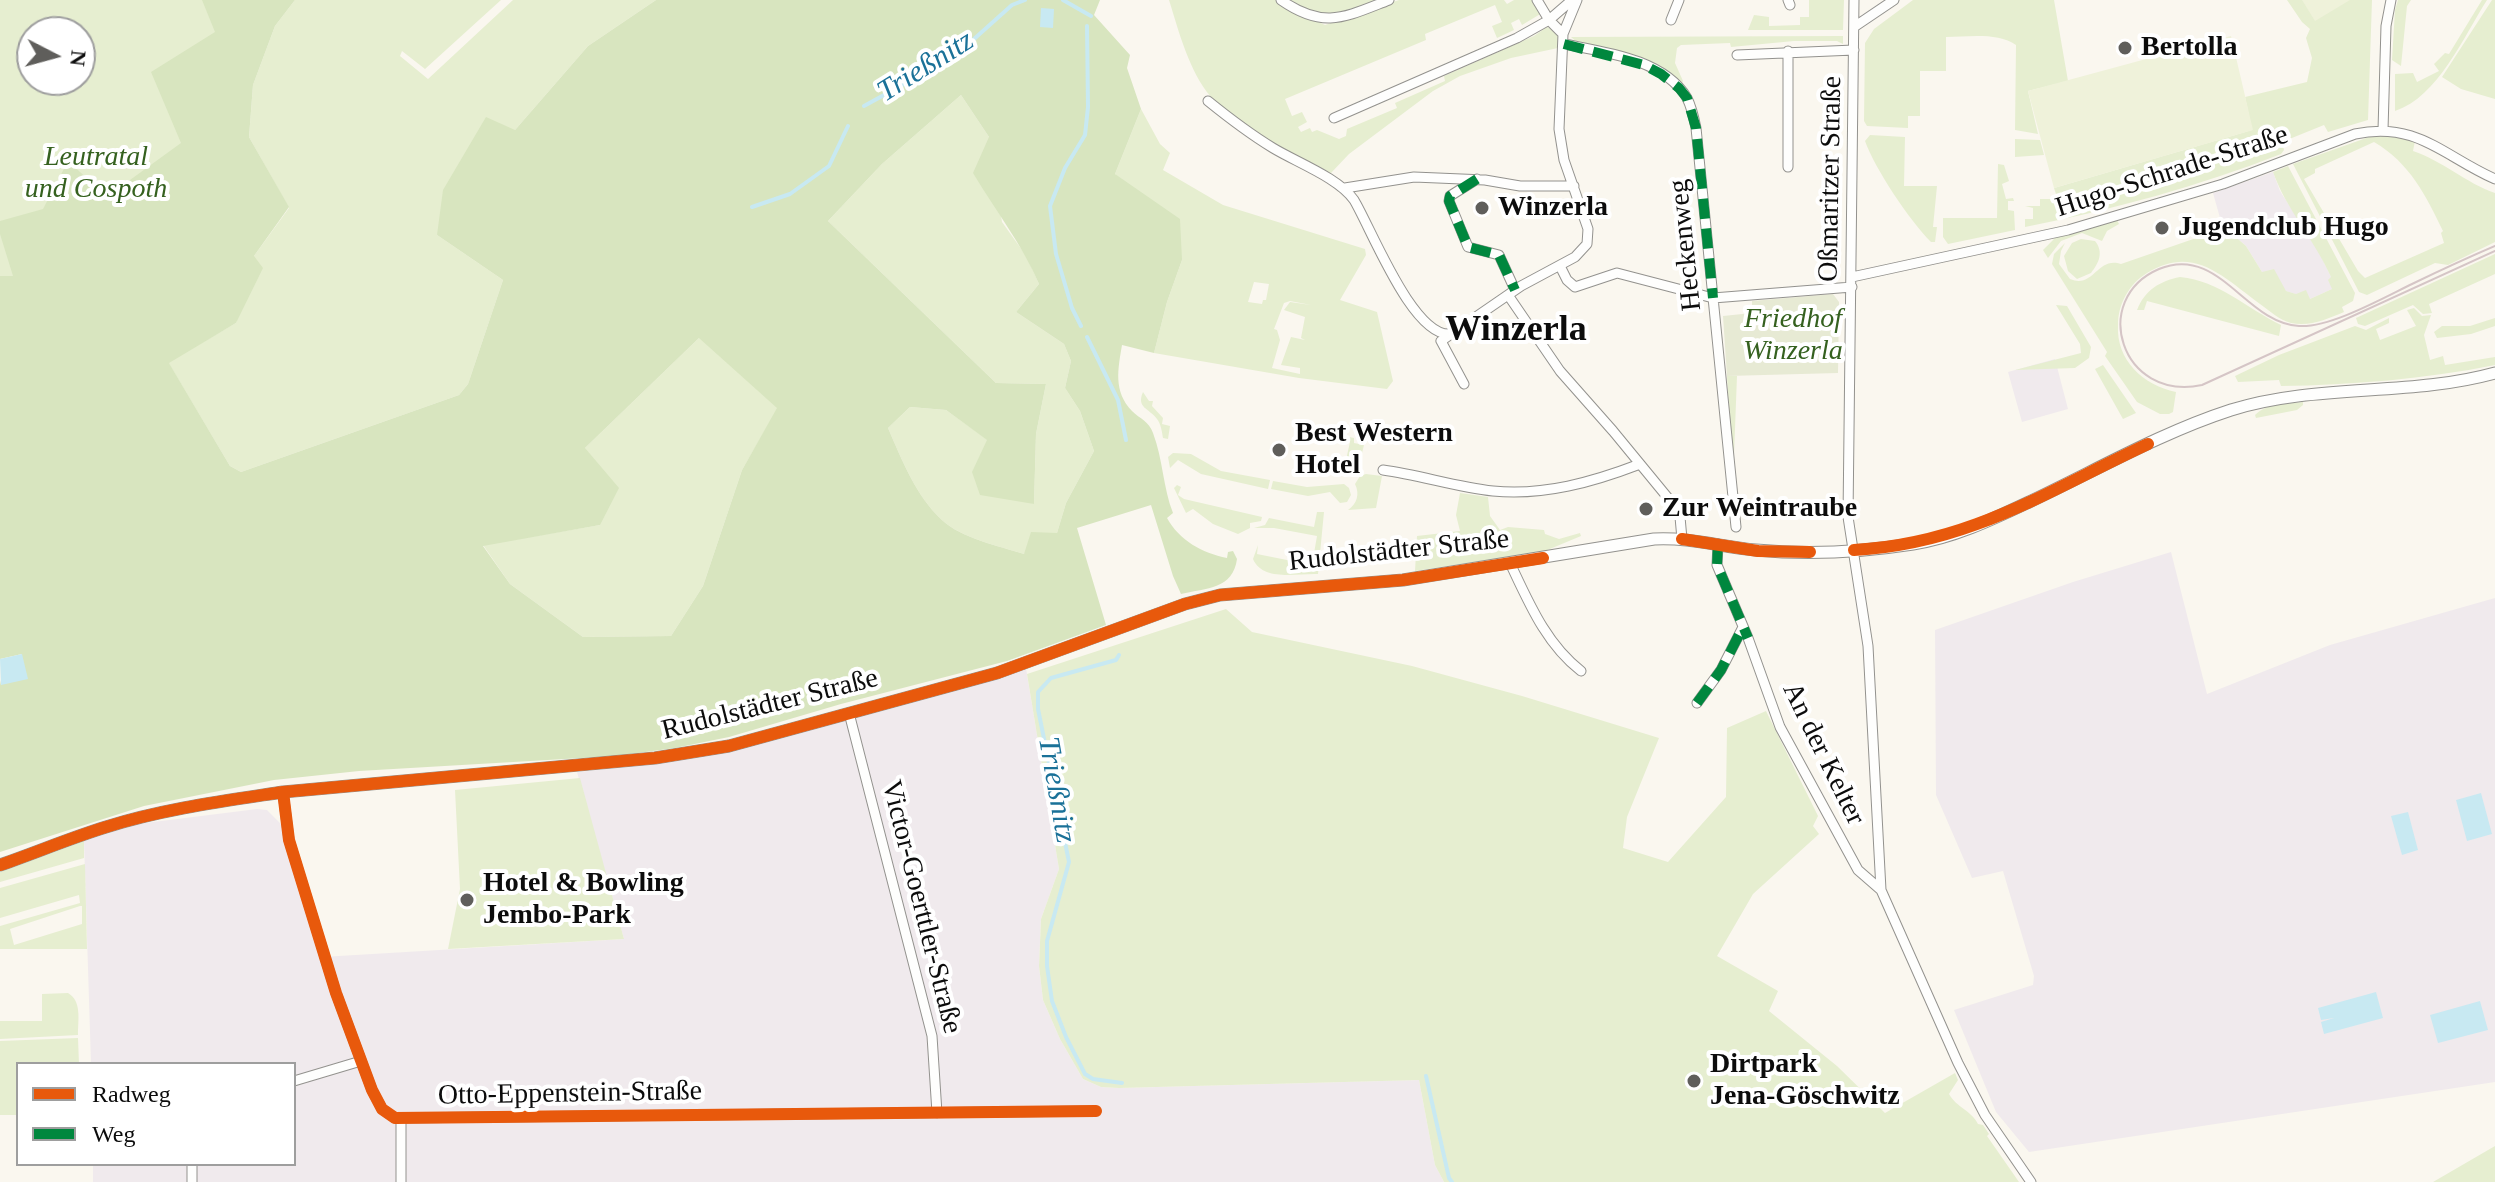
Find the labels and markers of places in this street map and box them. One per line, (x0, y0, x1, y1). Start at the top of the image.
place label: Bertolla (2141, 31, 2237, 65)
marker: Bertolla (2116, 39, 2134, 57)
place label: Winzerla (1498, 191, 1608, 225)
marker: Winzerla (1473, 199, 1491, 217)
place label: Jugendclub Hugo (2178, 211, 2389, 245)
marker: Jugendclub Hugo (2153, 219, 2171, 237)
place label: Best Western Hotel (1295, 417, 1453, 483)
marker: Best Western Hotel (1270, 441, 1288, 459)
place label: Zur Weintraube (1662, 492, 1857, 526)
marker: Zur Weintraube (1637, 500, 1655, 518)
place label: Hotel & Bowling Jembo-Park (483, 867, 684, 933)
marker: Hotel & Bowling Jembo-Park (458, 891, 476, 909)
place label: Dirtpark Jena-Göschwitz (1710, 1048, 1900, 1114)
marker: Dirtpark Jena-Göschwitz (1685, 1072, 1703, 1090)

